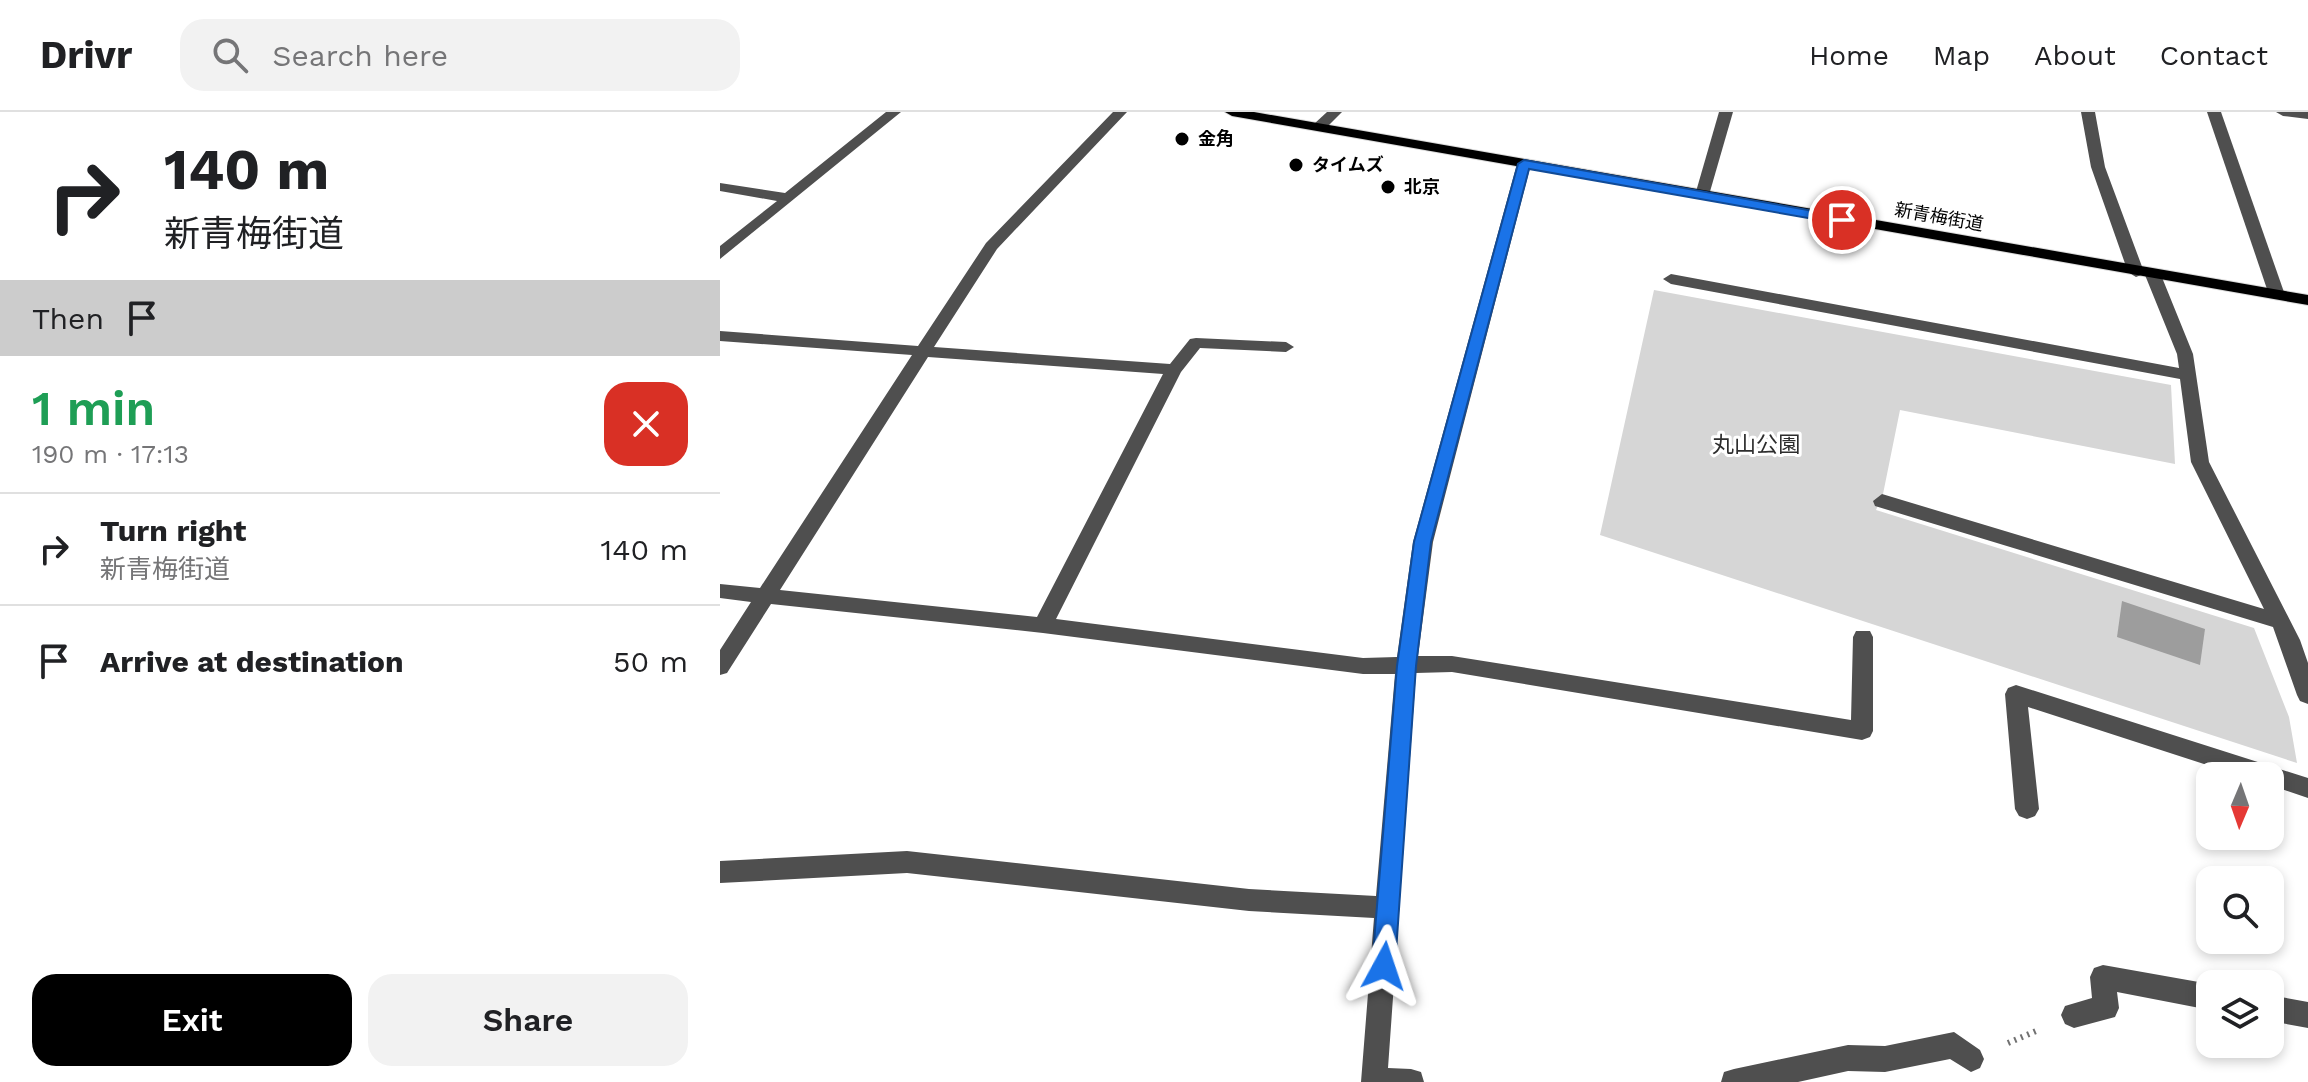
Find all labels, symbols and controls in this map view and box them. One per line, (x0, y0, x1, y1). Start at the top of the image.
search box (180, 19, 740, 91)
text: Drivr (40, 33, 132, 77)
icon: search (208, 33, 252, 77)
text: Search here (272, 38, 448, 73)
text: Home (1809, 39, 1889, 72)
text: Map (1933, 39, 1990, 72)
text: About (2034, 39, 2116, 72)
text: Contact (2160, 39, 2268, 72)
place label: 金角 (1198, 128, 1234, 149)
marker: 金角 (1173, 130, 1191, 148)
text: 140 m (164, 137, 329, 203)
icon: right (32, 144, 136, 248)
place label: タイムズ (1312, 154, 1384, 175)
marker: タイムズ (1287, 156, 1305, 174)
place label: 北京 (1404, 176, 1440, 197)
marker: 北京 (1379, 178, 1397, 196)
pin (1808, 186, 1876, 254)
icon: arrive (1820, 198, 1864, 242)
street label: 新青梅街道 (1893, 198, 1985, 235)
text: 新青梅街道 (164, 213, 344, 255)
icon: arrive (120, 296, 164, 340)
text: Then (32, 301, 104, 336)
text: 1 min (32, 380, 155, 437)
button: close (604, 382, 688, 466)
park label: 丸山公園 (1712, 432, 1800, 457)
text: 190 m · 17:13 (32, 439, 189, 469)
text: Turn right (100, 513, 246, 548)
icon: right (32, 527, 76, 571)
text: 140 m (600, 532, 688, 567)
text: 新青梅街道 (100, 554, 230, 584)
icon: arrive (32, 639, 76, 683)
text: Arrive at destination (100, 644, 404, 679)
text: 50 m (613, 644, 688, 679)
north arrow (2196, 762, 2284, 850)
map controls (2196, 762, 2284, 1058)
button: search (2196, 866, 2284, 954)
position arrow (1342, 924, 1426, 1008)
button: layers (2196, 970, 2284, 1058)
button: Exit (32, 974, 352, 1066)
button: Share (368, 974, 688, 1066)

